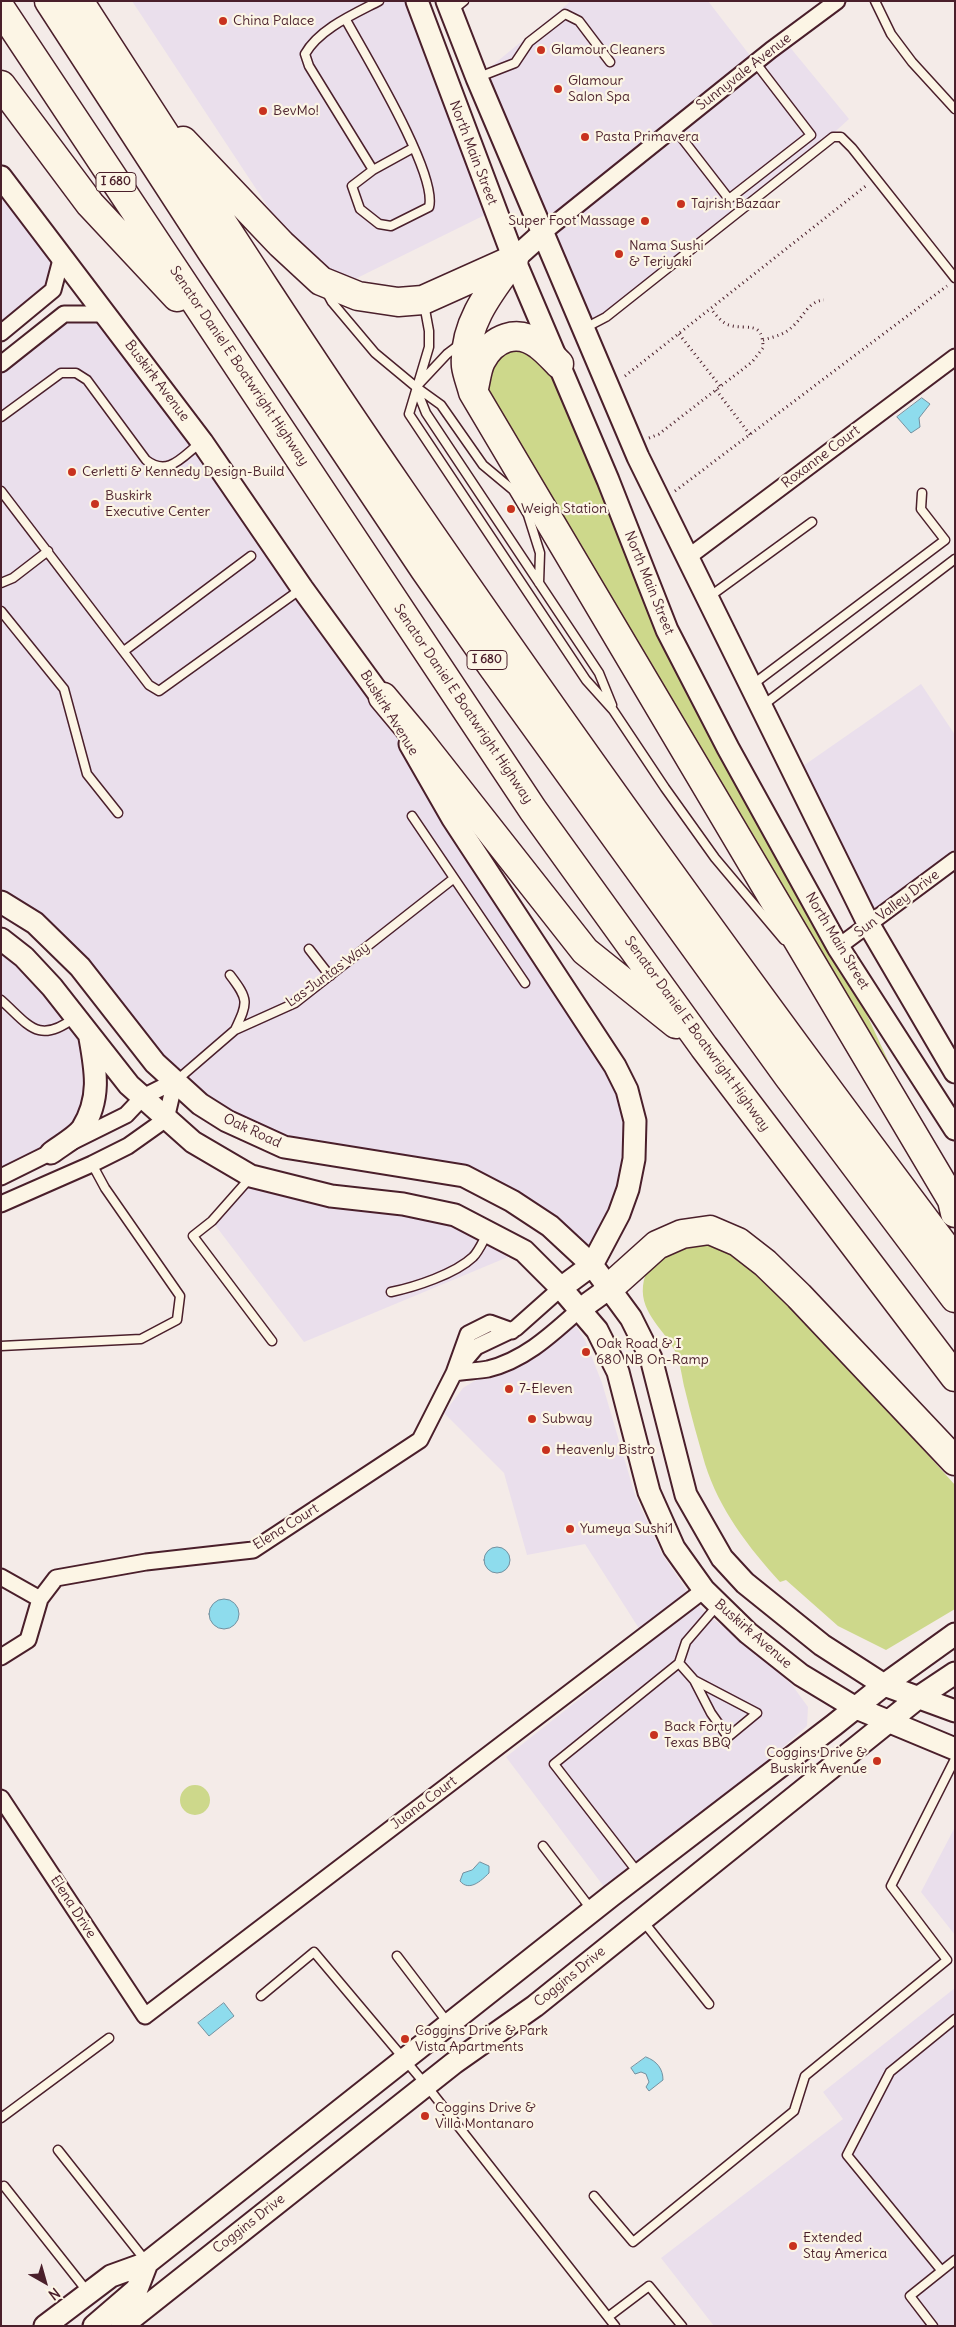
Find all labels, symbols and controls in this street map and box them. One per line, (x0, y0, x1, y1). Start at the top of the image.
place label: China Palace (233, 13, 314, 29)
marker: China Palace (217, 15, 229, 27)
street label: Sunnyvale Avenue (693, 30, 795, 114)
place label: Glamour Cleaners (551, 42, 665, 58)
marker: Glamour Cleaners (535, 44, 547, 56)
place label: Glamour Salon Spa (568, 73, 630, 105)
marker: Glamour Salon Spa (552, 83, 564, 95)
street label: North Main Street (445, 98, 501, 208)
place label: BevMo! (273, 103, 319, 119)
marker: BevMo! (257, 105, 269, 117)
place label: Pasta Primavera (595, 129, 699, 145)
marker: Pasta Primavera (579, 131, 591, 143)
road number: I 680 (96, 172, 136, 192)
place label: Tajrish Bazaar (691, 196, 781, 212)
marker: Tajrish Bazaar (675, 198, 687, 210)
place label: Super Foot Massage (508, 213, 635, 229)
marker: Super Foot Massage (639, 215, 651, 227)
place label: Nama Sushi & Teriyaki (629, 238, 704, 270)
marker: Nama Sushi & Teriyaki (613, 248, 625, 260)
street label: Senator Daniel E Boatwright Highway (166, 263, 312, 469)
street label: Buskirk Avenue (121, 337, 193, 425)
street label: Roxanne Court (779, 422, 863, 492)
place label: Cerletti & Kennedy Design-Build (82, 464, 284, 480)
marker: Cerletti & Kennedy Design-Build (66, 466, 78, 478)
place label: Buskirk Executive Center (105, 488, 210, 520)
marker: Buskirk Executive Center (89, 498, 101, 510)
place label: Weigh Station (521, 501, 607, 517)
marker: Weigh Station (505, 503, 517, 515)
street label: North Main Street (621, 529, 677, 637)
street label: Senator Daniel E Boatwright Highway (390, 601, 536, 807)
road number: I 680 (467, 650, 507, 670)
street label: Buskirk Avenue (356, 667, 422, 759)
street label: Sun Valley Drive (851, 867, 943, 941)
street label: North Main Street (801, 889, 873, 993)
street label: Senator Daniel E Boatwright Highway (621, 933, 773, 1135)
street label: Las Juntas Way (283, 939, 373, 1011)
street label: Oak Road (220, 1110, 284, 1152)
place label: Oak Road & I 680 NB On-Ramp (596, 1336, 709, 1368)
marker: Oak Road & I 680 NB On-Ramp (580, 1346, 592, 1358)
place label: 7-Eleven (519, 1381, 573, 1397)
marker: 7-Eleven (503, 1383, 515, 1395)
place label: Subway (542, 1411, 593, 1427)
marker: Subway (526, 1413, 538, 1425)
place label: Heavenly Bistro (556, 1442, 655, 1458)
marker: Heavenly Bistro (540, 1444, 552, 1456)
street label: Elena Court (250, 1500, 322, 1554)
place label: Yumeya Sushi1 (580, 1521, 673, 1537)
marker: Yumeya Sushi1 (564, 1523, 576, 1535)
street label: Buskirk Avenue (711, 1596, 795, 1672)
place label: Back Forty Texas BBQ (664, 1719, 732, 1751)
marker: Back Forty Texas BBQ (648, 1729, 660, 1741)
place label: Coggins Drive & Buskirk Avenue (766, 1745, 867, 1778)
marker: Coggins Drive & Buskirk Avenue (871, 1755, 883, 1767)
street label: Juana Court (388, 1773, 460, 1833)
street label: Elena Drive (46, 1872, 100, 1942)
street label: Coggins Drive (531, 1943, 609, 2011)
place label: Coggins Drive & Park Vista Apartments (415, 2023, 548, 2056)
marker: Coggins Drive & Park Vista Apartments (399, 2033, 411, 2045)
place label: Coggins Drive & Villa Montanaro (435, 2100, 536, 2132)
marker: Coggins Drive & Villa Montanaro (419, 2110, 431, 2122)
street label: Coggins Drive (210, 2191, 288, 2257)
place label: Extended Stay America (803, 2230, 887, 2262)
marker: Extended Stay America (787, 2240, 799, 2252)
north arrow (20, 2257, 70, 2307)
text: N (45, 2284, 64, 2304)

